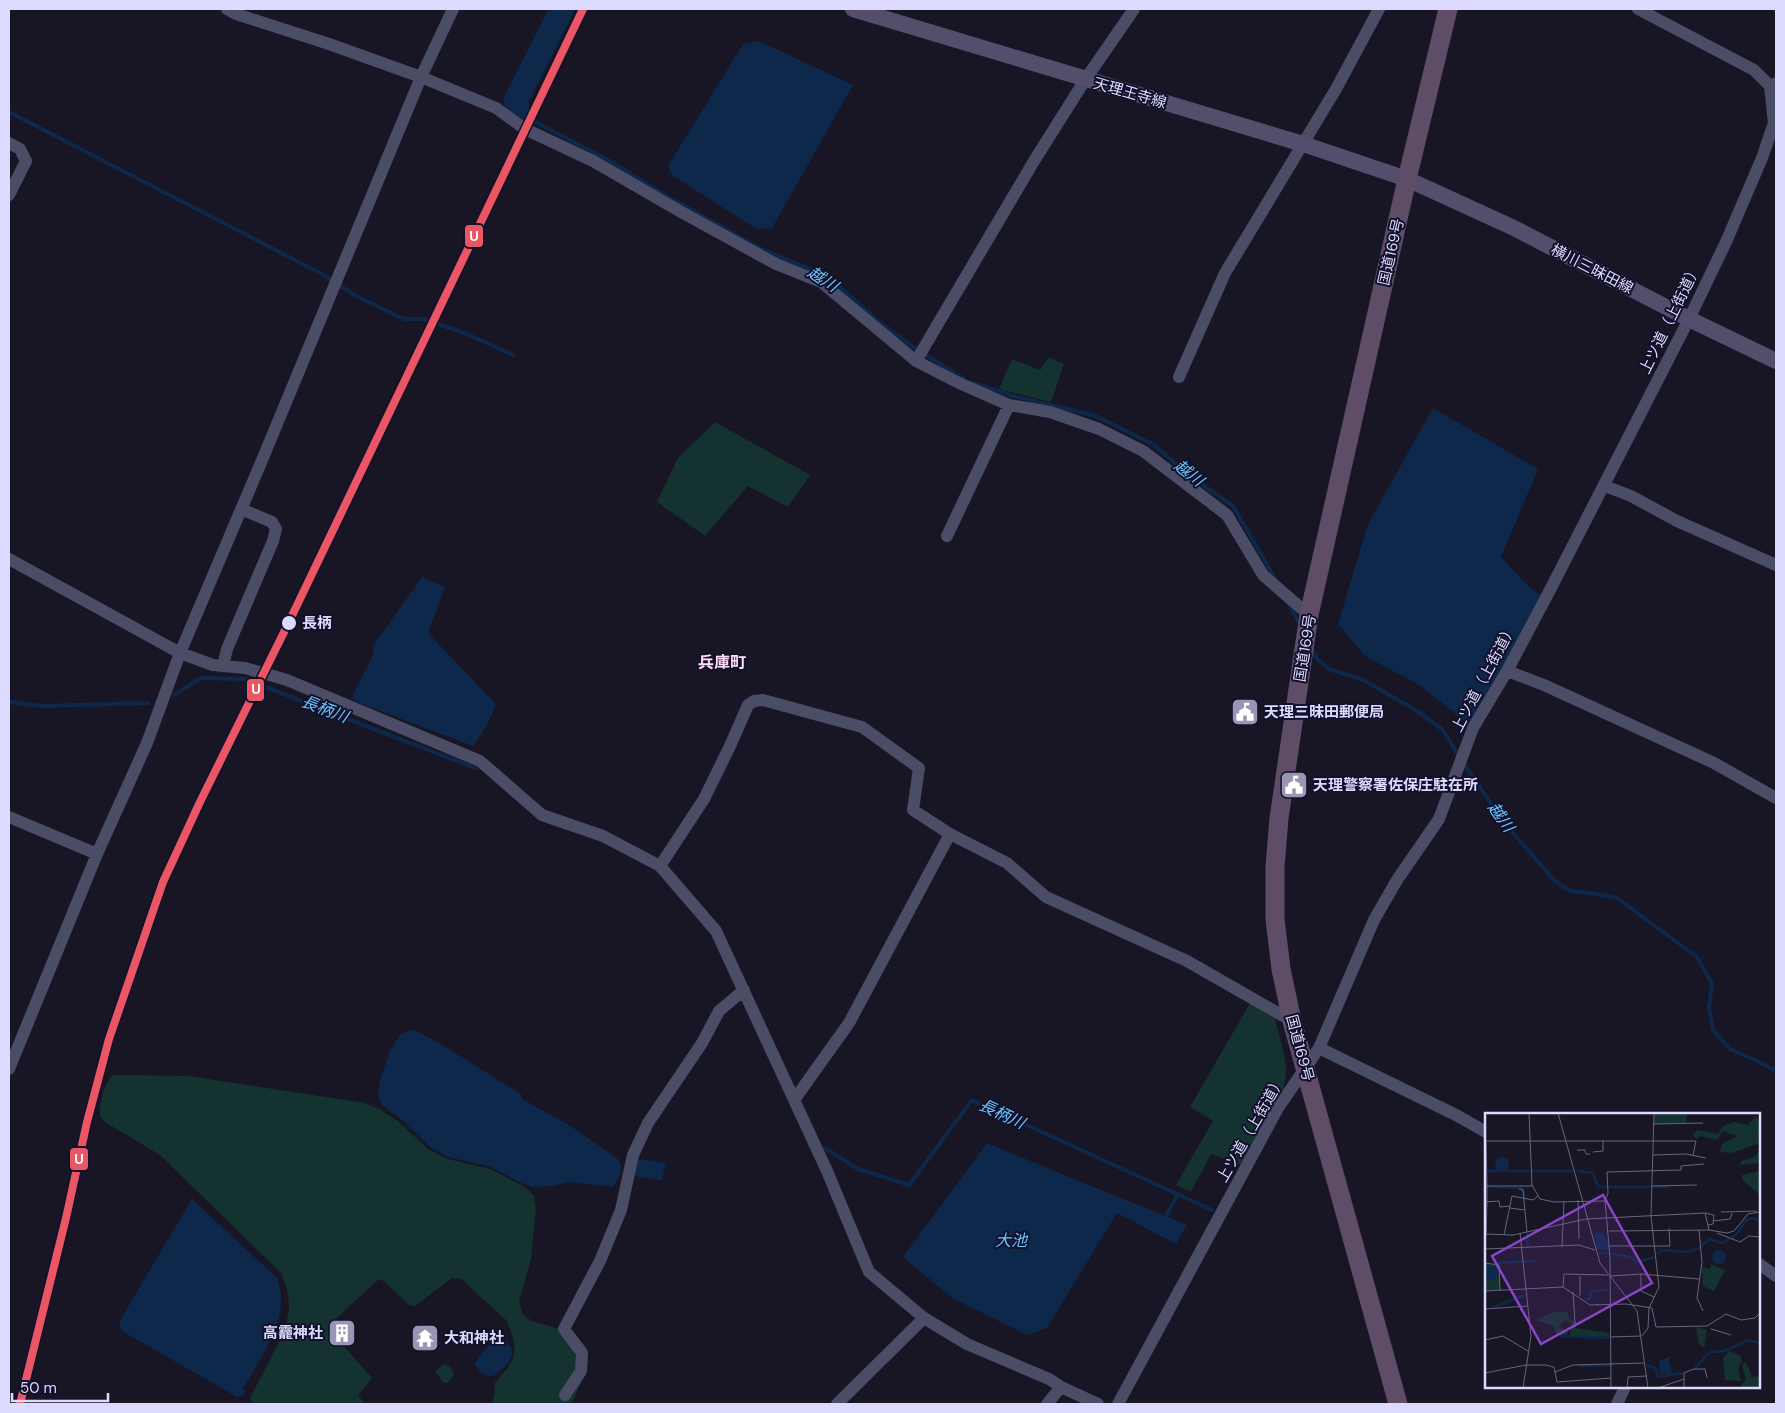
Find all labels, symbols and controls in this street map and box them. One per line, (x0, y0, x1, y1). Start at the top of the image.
street label: 天理王寺線 (1091, 73, 1169, 113)
street label: 国道169号 (1374, 217, 1408, 287)
line badge: U (464, 224, 484, 248)
text: U (469, 227, 479, 245)
street label: 横川三昧田線 (1547, 240, 1637, 298)
water label: 越川 (804, 261, 844, 298)
street label: 上ツ道（上街道） (1635, 261, 1705, 377)
water label: 越川 (1170, 455, 1210, 492)
place label: 長柄 (302, 613, 332, 633)
street label: 国道169号 (1290, 613, 1320, 683)
marker: 長柄 (280, 614, 298, 632)
street label: 上ツ道（上街道） (1447, 620, 1521, 736)
district label: 兵庫町 (698, 652, 746, 673)
line badge: U (246, 678, 265, 702)
text: U (251, 680, 261, 698)
water label: 長柄川 (299, 691, 353, 728)
public building icon: 天理三昧田郵便局 (1230, 697, 1260, 727)
place label: 天理三昧田郵便局 (1264, 702, 1384, 722)
public building icon: 天理警察署佐保庄駐在所 (1279, 770, 1309, 800)
place label: 天理警察署佐保庄駐在所 (1313, 775, 1478, 795)
water label: 越川 (1483, 798, 1520, 838)
street label: 国道169号 (1282, 1012, 1318, 1084)
street label: 上ツ道（上街道） (1212, 1072, 1290, 1186)
water label: 長柄川 (976, 1094, 1030, 1135)
inset map (1485, 1113, 1760, 1388)
line badge: U (69, 1147, 89, 1171)
text: U (74, 1150, 84, 1168)
water label: 大池 (995, 1230, 1029, 1251)
building icon: 高龗神社 (327, 1318, 357, 1348)
place label: 高龗神社 (263, 1323, 323, 1343)
temple icon: 大和神社 (410, 1323, 440, 1353)
place label: 大和神社 (444, 1328, 504, 1348)
scale bar (12, 1370, 109, 1402)
text: 50 m (20, 1378, 57, 1398)

